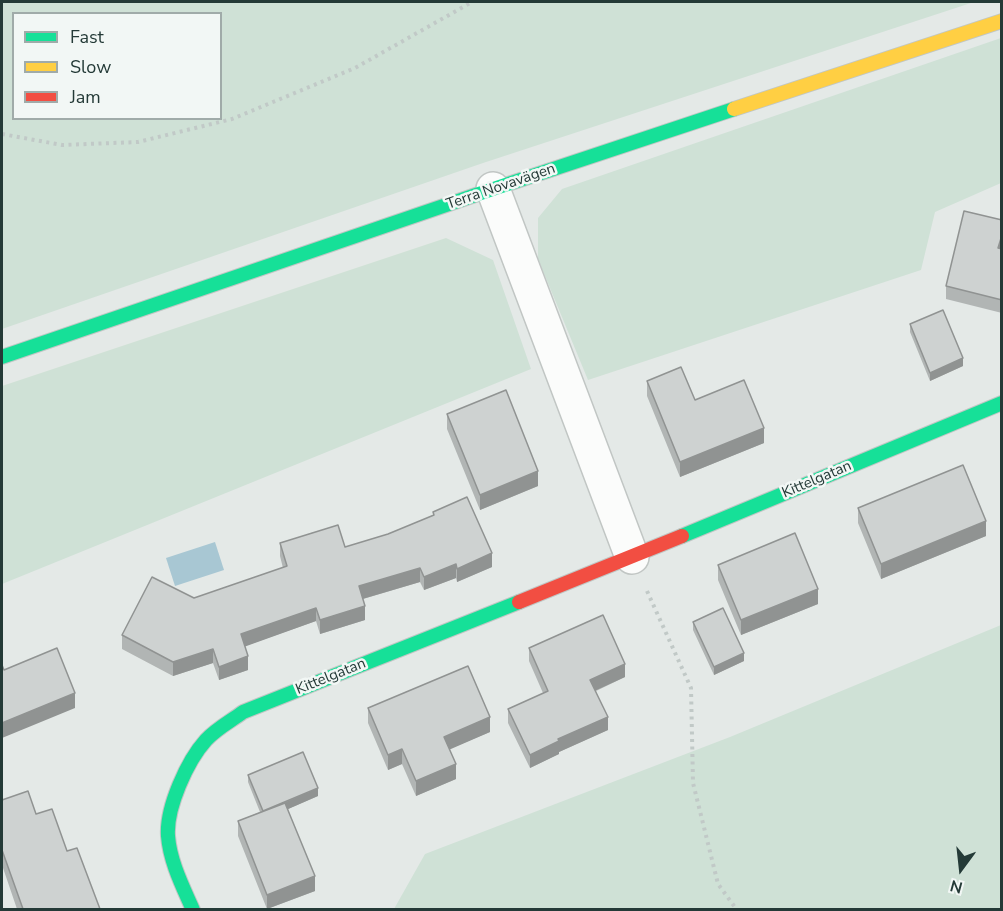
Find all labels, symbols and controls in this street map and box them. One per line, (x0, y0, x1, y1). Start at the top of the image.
legend (12, 12, 222, 120)
text: Fast (70, 25, 104, 49)
text: Slow (70, 55, 111, 79)
text: Jam (70, 85, 101, 109)
street label: Terra Novavägen (444, 160, 558, 214)
street label: Kittelgatan (779, 457, 855, 503)
street label: Kittelgatan (293, 655, 369, 699)
north arrow (931, 839, 991, 899)
text: N (948, 874, 965, 899)

